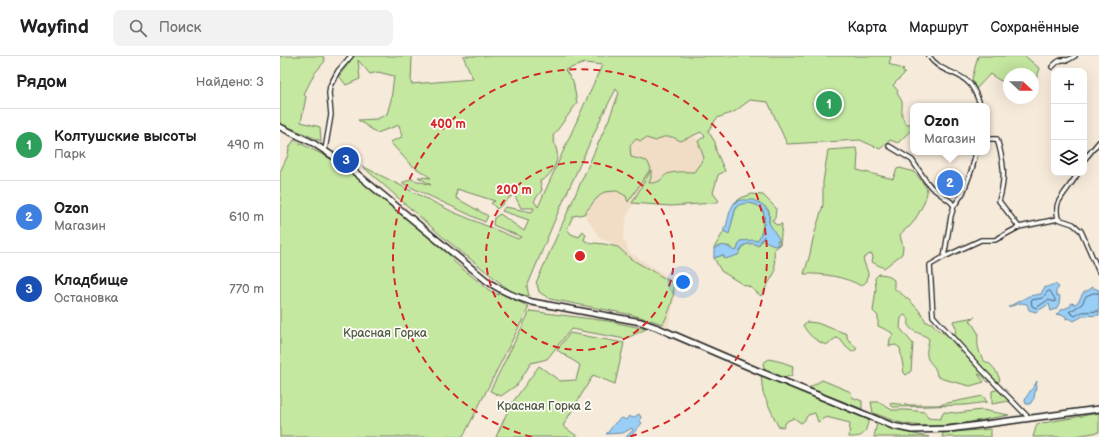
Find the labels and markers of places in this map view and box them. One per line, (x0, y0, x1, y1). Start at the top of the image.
pin: 1 (816, 89, 842, 119)
pin: 3 (333, 145, 359, 175)
pin: 2 (937, 168, 963, 198)
centre of rings (573, 249, 587, 263)

